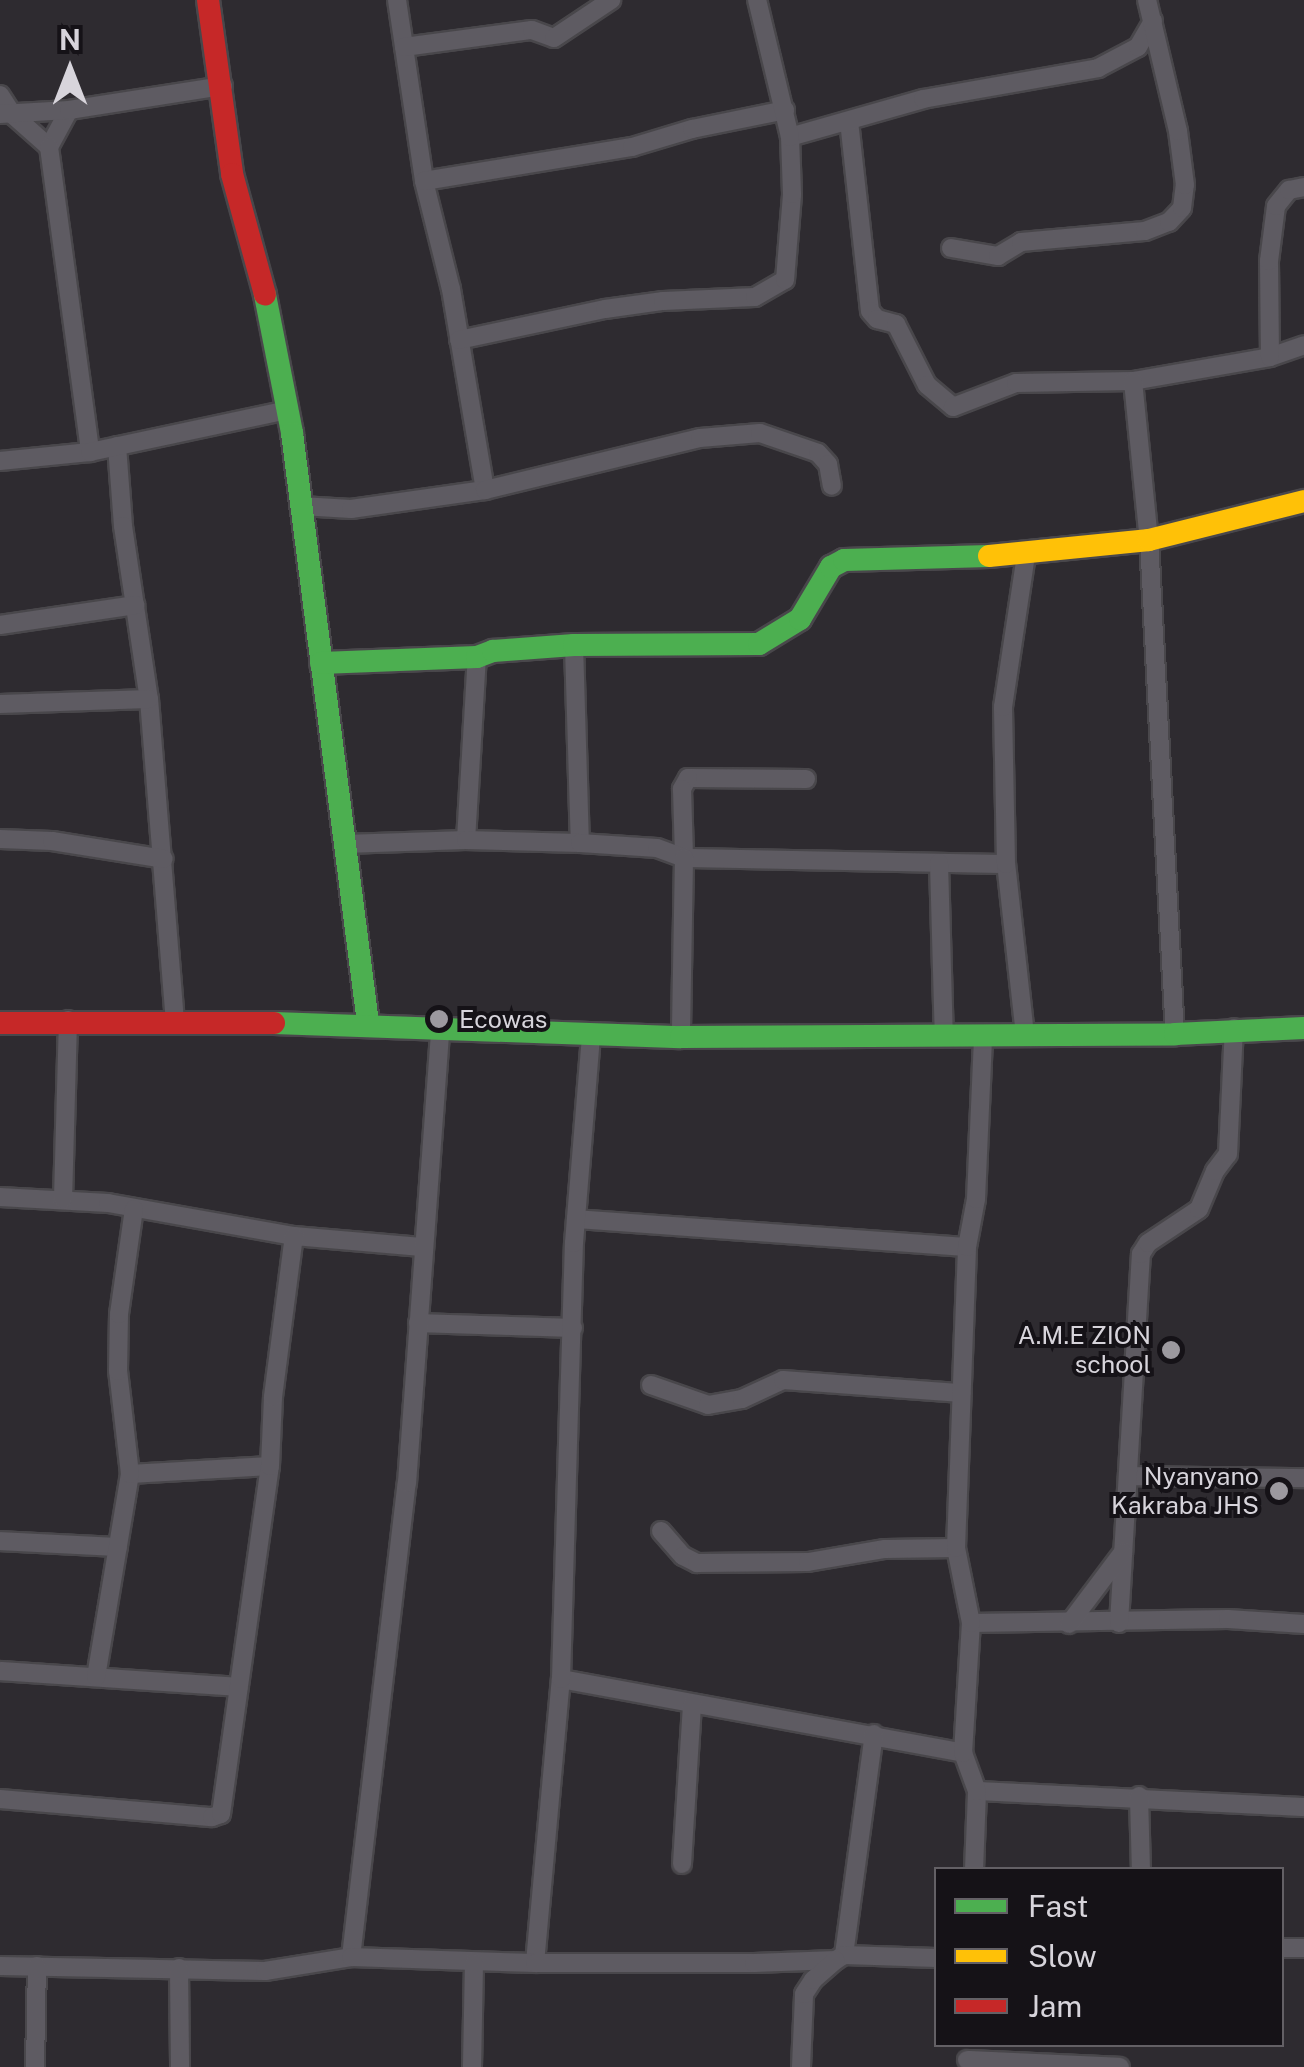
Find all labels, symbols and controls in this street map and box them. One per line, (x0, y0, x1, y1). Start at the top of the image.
north arrow (20, 20, 120, 120)
text: N (59, 23, 81, 56)
place label: Ecowas (459, 1004, 547, 1034)
marker: Ecowas (428, 1008, 450, 1030)
place label: A.M.E ZION school (1018, 1321, 1151, 1380)
marker: A.M.E ZION school (1160, 1339, 1182, 1361)
place label: Nyanyano Kakraba JHS (1111, 1462, 1259, 1521)
marker: Nyanyano Kakraba JHS (1268, 1480, 1290, 1502)
legend (934, 1867, 1284, 2047)
text: Fast (1028, 1888, 1088, 1924)
text: Slow (1028, 1938, 1097, 1974)
text: Jam (1028, 1988, 1082, 2024)

